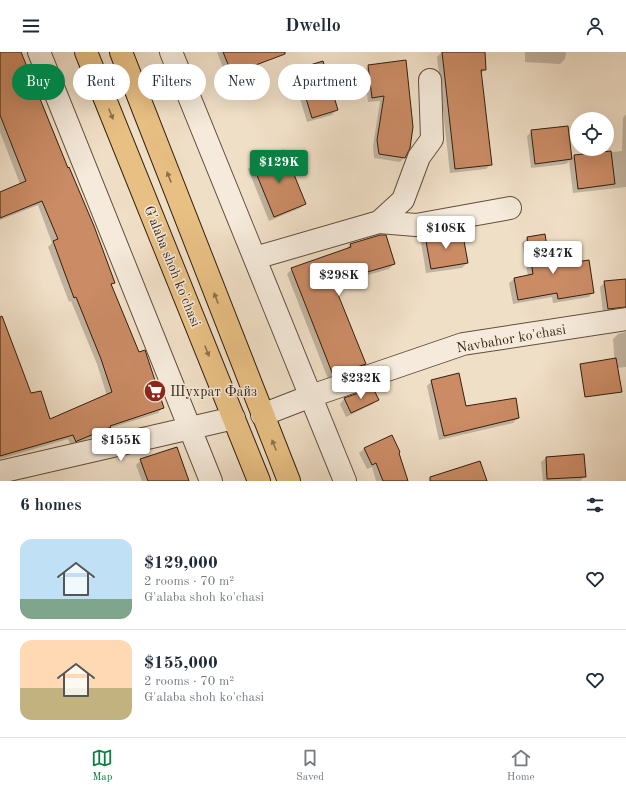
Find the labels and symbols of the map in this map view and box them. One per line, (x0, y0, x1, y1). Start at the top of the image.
one-way arrow (109, 109, 115, 121)
pin: $129K (251, 150, 307, 184)
one-way arrow (166, 170, 172, 182)
street label: G'alaba shoh ko'chasi (141, 204, 203, 329)
pin: $108K (418, 216, 474, 250)
pin: $247K (525, 241, 581, 275)
pin: $298K (311, 263, 367, 297)
one-way arrow (213, 291, 219, 303)
street label: Navbahor ko'chasi (455, 322, 567, 356)
one-way arrow (205, 346, 211, 358)
pin: $232K (333, 366, 389, 400)
supermarket icon: Шухрат Файз (142, 378, 168, 404)
place label: Шухрат Файз (170, 385, 257, 399)
pin: $155K (93, 428, 149, 462)
one-way arrow (271, 439, 277, 450)

